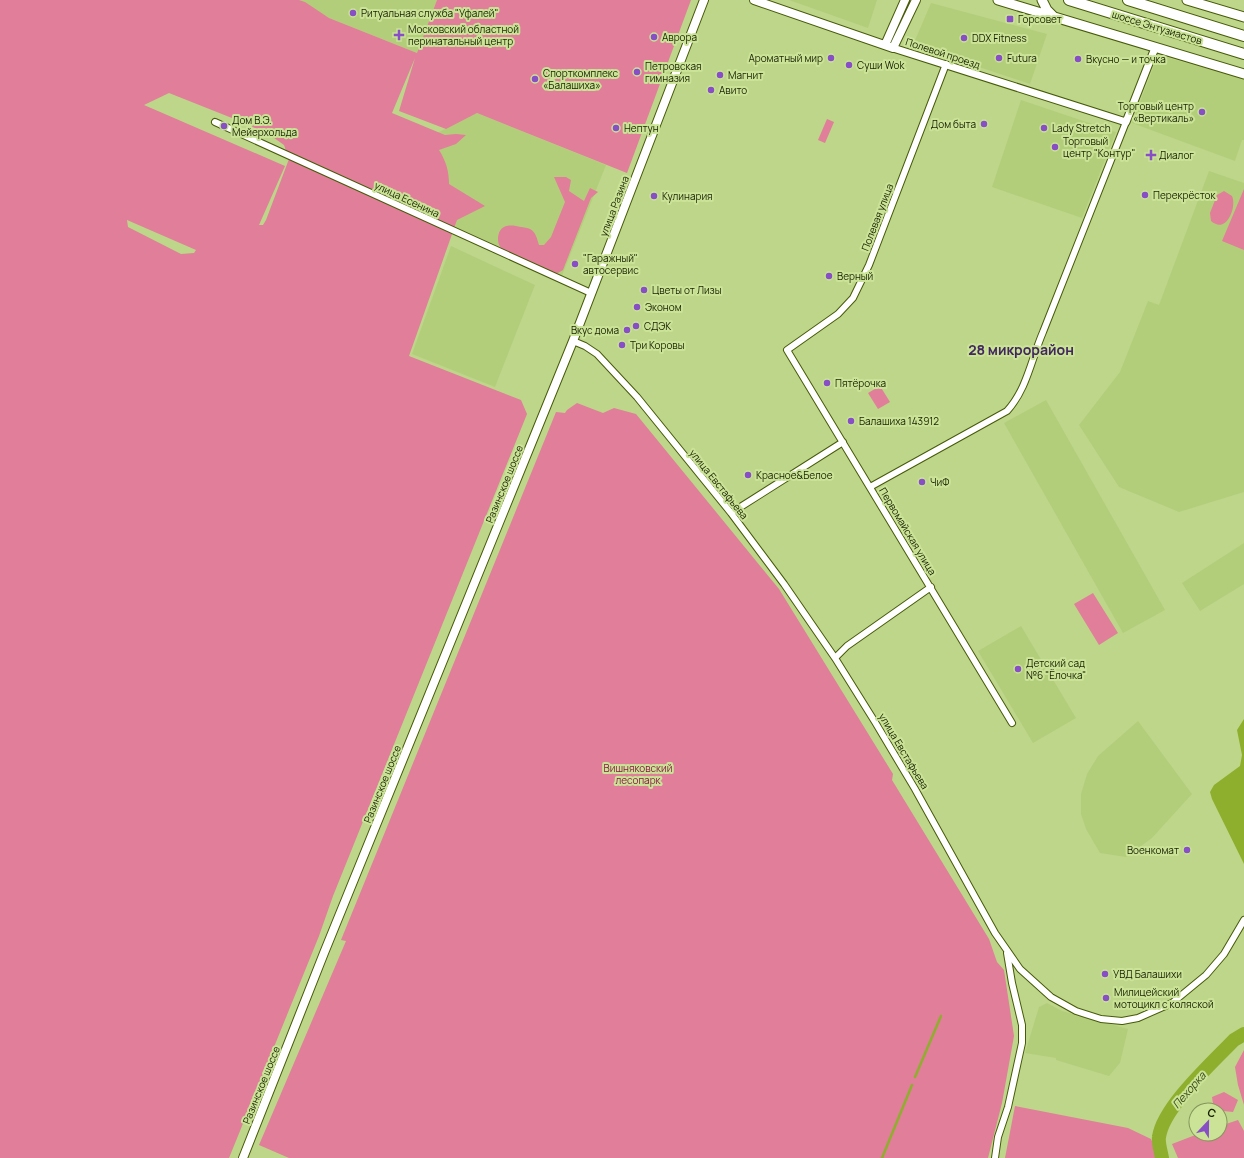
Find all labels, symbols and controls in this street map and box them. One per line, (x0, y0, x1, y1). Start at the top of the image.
place label: Ритуальная служба "Уфалей" (361, 6, 498, 20)
street label: шоссе Энтузиастов (1110, 7, 1204, 48)
marker: Ритуальная служба "Уфалей" (348, 8, 358, 18)
place label: Горсовет (1018, 12, 1062, 26)
marker: Горсовет (1005, 14, 1015, 24)
place label: Московский областной перинатальный центр (408, 22, 519, 48)
marker: Московский областной перинатальный центр (393, 29, 405, 41)
place label: Аврора (662, 30, 697, 44)
place label: DDX Fitness (972, 31, 1027, 45)
marker: Аврора (649, 32, 659, 42)
marker: DDX Fitness (959, 33, 969, 43)
street label: Полевой проезд (904, 34, 982, 72)
place label: Ароматный мир (748, 51, 823, 65)
place label: Futura (1007, 51, 1037, 65)
place label: Вкусно — и точка (1086, 52, 1166, 66)
marker: Ароматный мир (826, 53, 836, 63)
marker: Futura (994, 53, 1004, 63)
marker: Вкусно — и точка (1073, 54, 1083, 64)
place label: Суши Wok (857, 58, 905, 72)
place label: Петровская гимназия (645, 59, 702, 85)
marker: Суши Wok (844, 60, 854, 70)
place label: Спорткомплекс «Балашиха» (543, 66, 619, 92)
marker: Петровская гимназия (632, 67, 642, 77)
place label: Магнит (728, 68, 763, 82)
marker: Магнит (715, 70, 725, 80)
marker: Спорткомплекс «Балашиха» (530, 74, 540, 84)
place label: Авито (719, 83, 747, 97)
marker: Авито (706, 85, 716, 95)
place label: Торговый центр «Вертикаль» (1118, 99, 1194, 125)
marker: Торговый центр «Вертикаль» (1197, 107, 1207, 117)
place label: Дом В.Э. Мейерхольда (232, 113, 297, 139)
place label: Дом быта (931, 117, 976, 131)
marker: Дом быта (979, 119, 989, 129)
marker: Дом В.Э. Мейерхольда (219, 121, 229, 131)
place label: Нептун (624, 121, 659, 135)
place label: Lady Stretch (1052, 121, 1111, 135)
marker: Нептун (611, 123, 621, 133)
marker: Lady Stretch (1039, 123, 1049, 133)
place label: Торговый центр "Контур" (1063, 134, 1135, 160)
marker: Торговый центр "Контур" (1050, 142, 1060, 152)
place label: Диалог (1159, 148, 1194, 162)
marker: Диалог (1146, 150, 1156, 160)
street label: улица Разина (596, 174, 632, 238)
street label: улица Есенина (372, 178, 442, 220)
street label: Полевая улица (858, 181, 896, 253)
place label: Перекрёсток (1153, 188, 1217, 202)
place label: Кулинария (662, 189, 713, 203)
marker: Перекрёсток (1140, 190, 1150, 200)
marker: Кулинария (649, 191, 659, 201)
place label: "Гаражный" автосервис (583, 251, 639, 277)
marker: "Гаражный" автосервис (570, 259, 580, 269)
place label: Верный (837, 269, 873, 283)
marker: Верный (824, 271, 834, 281)
place label: Цветы от Лизы (652, 283, 721, 297)
marker: Цветы от Лизы (639, 285, 649, 295)
place label: Эконом (645, 300, 682, 314)
marker: Эконом (632, 302, 642, 312)
place label: СДЭК (644, 319, 671, 333)
marker: СДЭК (631, 321, 641, 331)
place label: Вкус дома (571, 323, 619, 337)
marker: Вкус дома (622, 325, 632, 335)
place label: Три Коровы (630, 338, 684, 352)
marker: Три Коровы (617, 340, 627, 350)
district label: 28 микрорайон (968, 340, 1074, 359)
place label: Пятёрочка (835, 376, 886, 390)
marker: Пятёрочка (822, 378, 832, 388)
place label: Балашиха 143912 (859, 414, 939, 428)
marker: Балашиха 143912 (846, 416, 856, 426)
street label: Разинское шоссе (482, 443, 526, 525)
street label: улица Евстафьева (686, 446, 752, 522)
place label: Красное&Белое (756, 468, 833, 482)
marker: Красное&Белое (743, 470, 753, 480)
place label: ЧиФ (930, 475, 949, 489)
marker: ЧиФ (917, 477, 927, 487)
street label: Первомайская улица (876, 485, 940, 577)
place label: Детский сад №6 "Ёлочка" (1026, 656, 1086, 682)
marker: Детский сад №6 "Ёлочка" (1013, 664, 1023, 674)
street label: улица Евстафьева (876, 710, 932, 792)
street label: Разинское шоссе (360, 743, 404, 825)
park label: Вишняковский лесопарк (604, 761, 672, 787)
place label: Военкомат (1127, 843, 1179, 857)
marker: Военкомат (1182, 845, 1192, 855)
place label: УВД Балашихи (1113, 967, 1182, 981)
marker: УВД Балашихи (1100, 969, 1110, 979)
place label: Милицейский мотоцикл с коляской (1114, 985, 1214, 1011)
marker: Милицейский мотоцикл с коляской (1101, 993, 1111, 1003)
street label: Разинское шоссе (239, 1044, 283, 1126)
water label: Пехорка (1169, 1067, 1209, 1111)
north arrow (1188, 1102, 1228, 1142)
text: С (1205, 1104, 1219, 1121)

